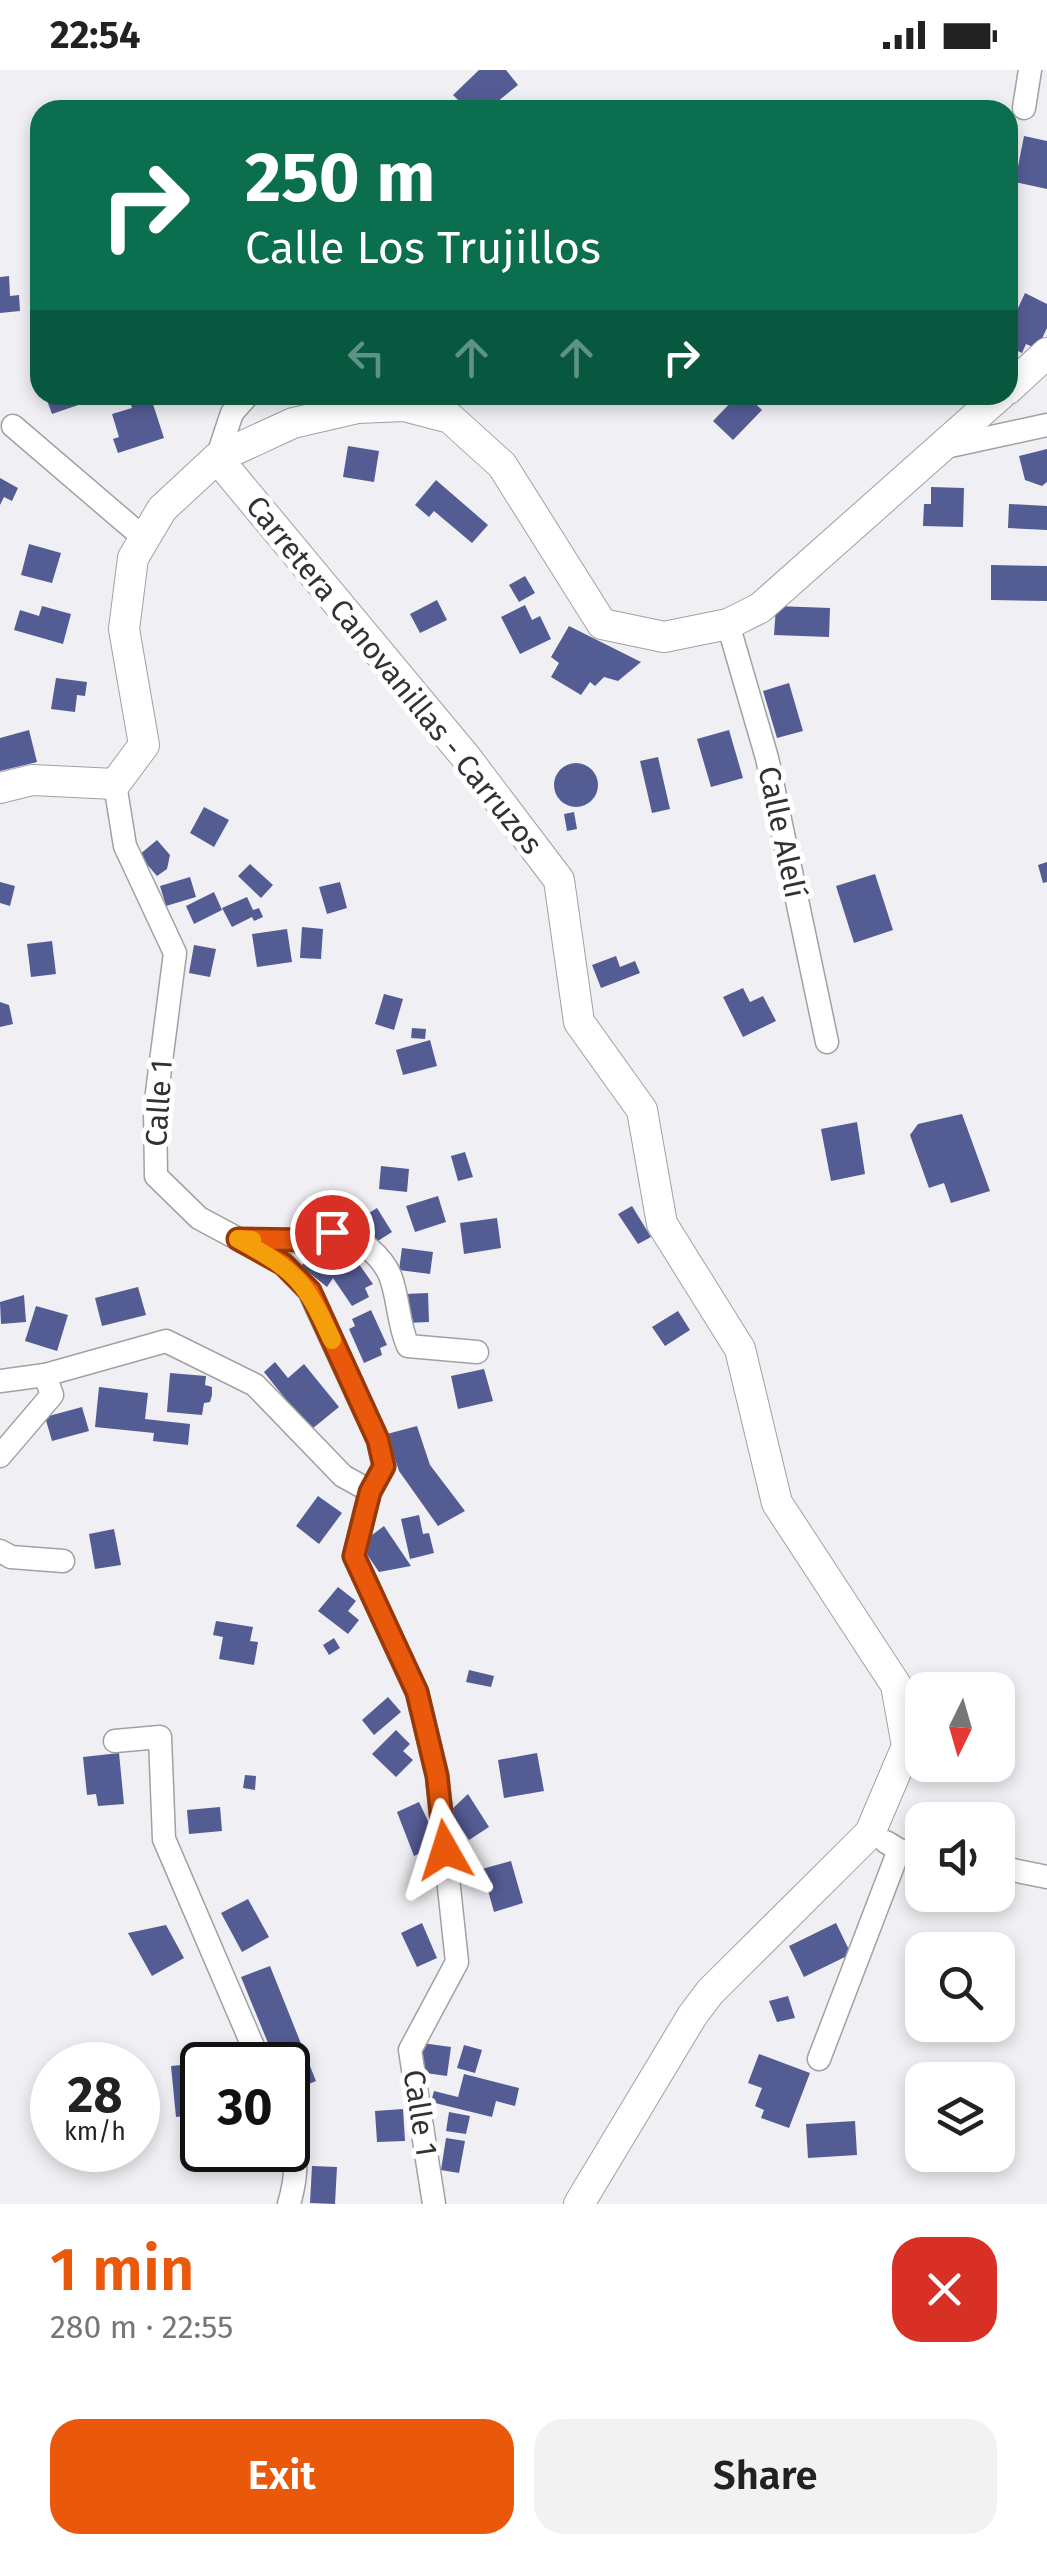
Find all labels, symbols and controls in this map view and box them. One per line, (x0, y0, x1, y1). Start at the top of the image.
text: 22:54 (50, 12, 141, 58)
text: 250 m (245, 136, 435, 220)
icon: right (80, 140, 210, 270)
text: Calle Los Trujillos (245, 221, 601, 275)
icon: left (339, 330, 394, 385)
icon: ahead (444, 330, 499, 385)
icon: ahead (549, 330, 604, 385)
icon: right (654, 330, 709, 385)
street label: Carretera Canovanillas - Carruzos (238, 489, 550, 861)
street label: Calle Alelí (750, 763, 814, 901)
street label: Calle 1 (138, 1058, 180, 1148)
pin (290, 1190, 375, 1275)
icon: arrive (305, 1205, 360, 1260)
north arrow (905, 1672, 1015, 1782)
map controls (905, 1672, 1015, 2172)
position arrow (393, 1798, 497, 1902)
button: sound (905, 1802, 1015, 1912)
button: search (905, 1932, 1015, 2042)
speed limit sign: 30 (180, 2042, 310, 2172)
button: layers (905, 2062, 1015, 2172)
text: 28 (68, 2065, 122, 2125)
street label: Calle 1 (395, 2067, 445, 2159)
text: km/h (64, 2117, 126, 2147)
text: 1 min (50, 2234, 195, 2306)
button: close (892, 2237, 997, 2342)
text: 280 m · 22:55 (50, 2308, 233, 2346)
button: Exit (50, 2419, 514, 2534)
button: Share (534, 2419, 997, 2534)

